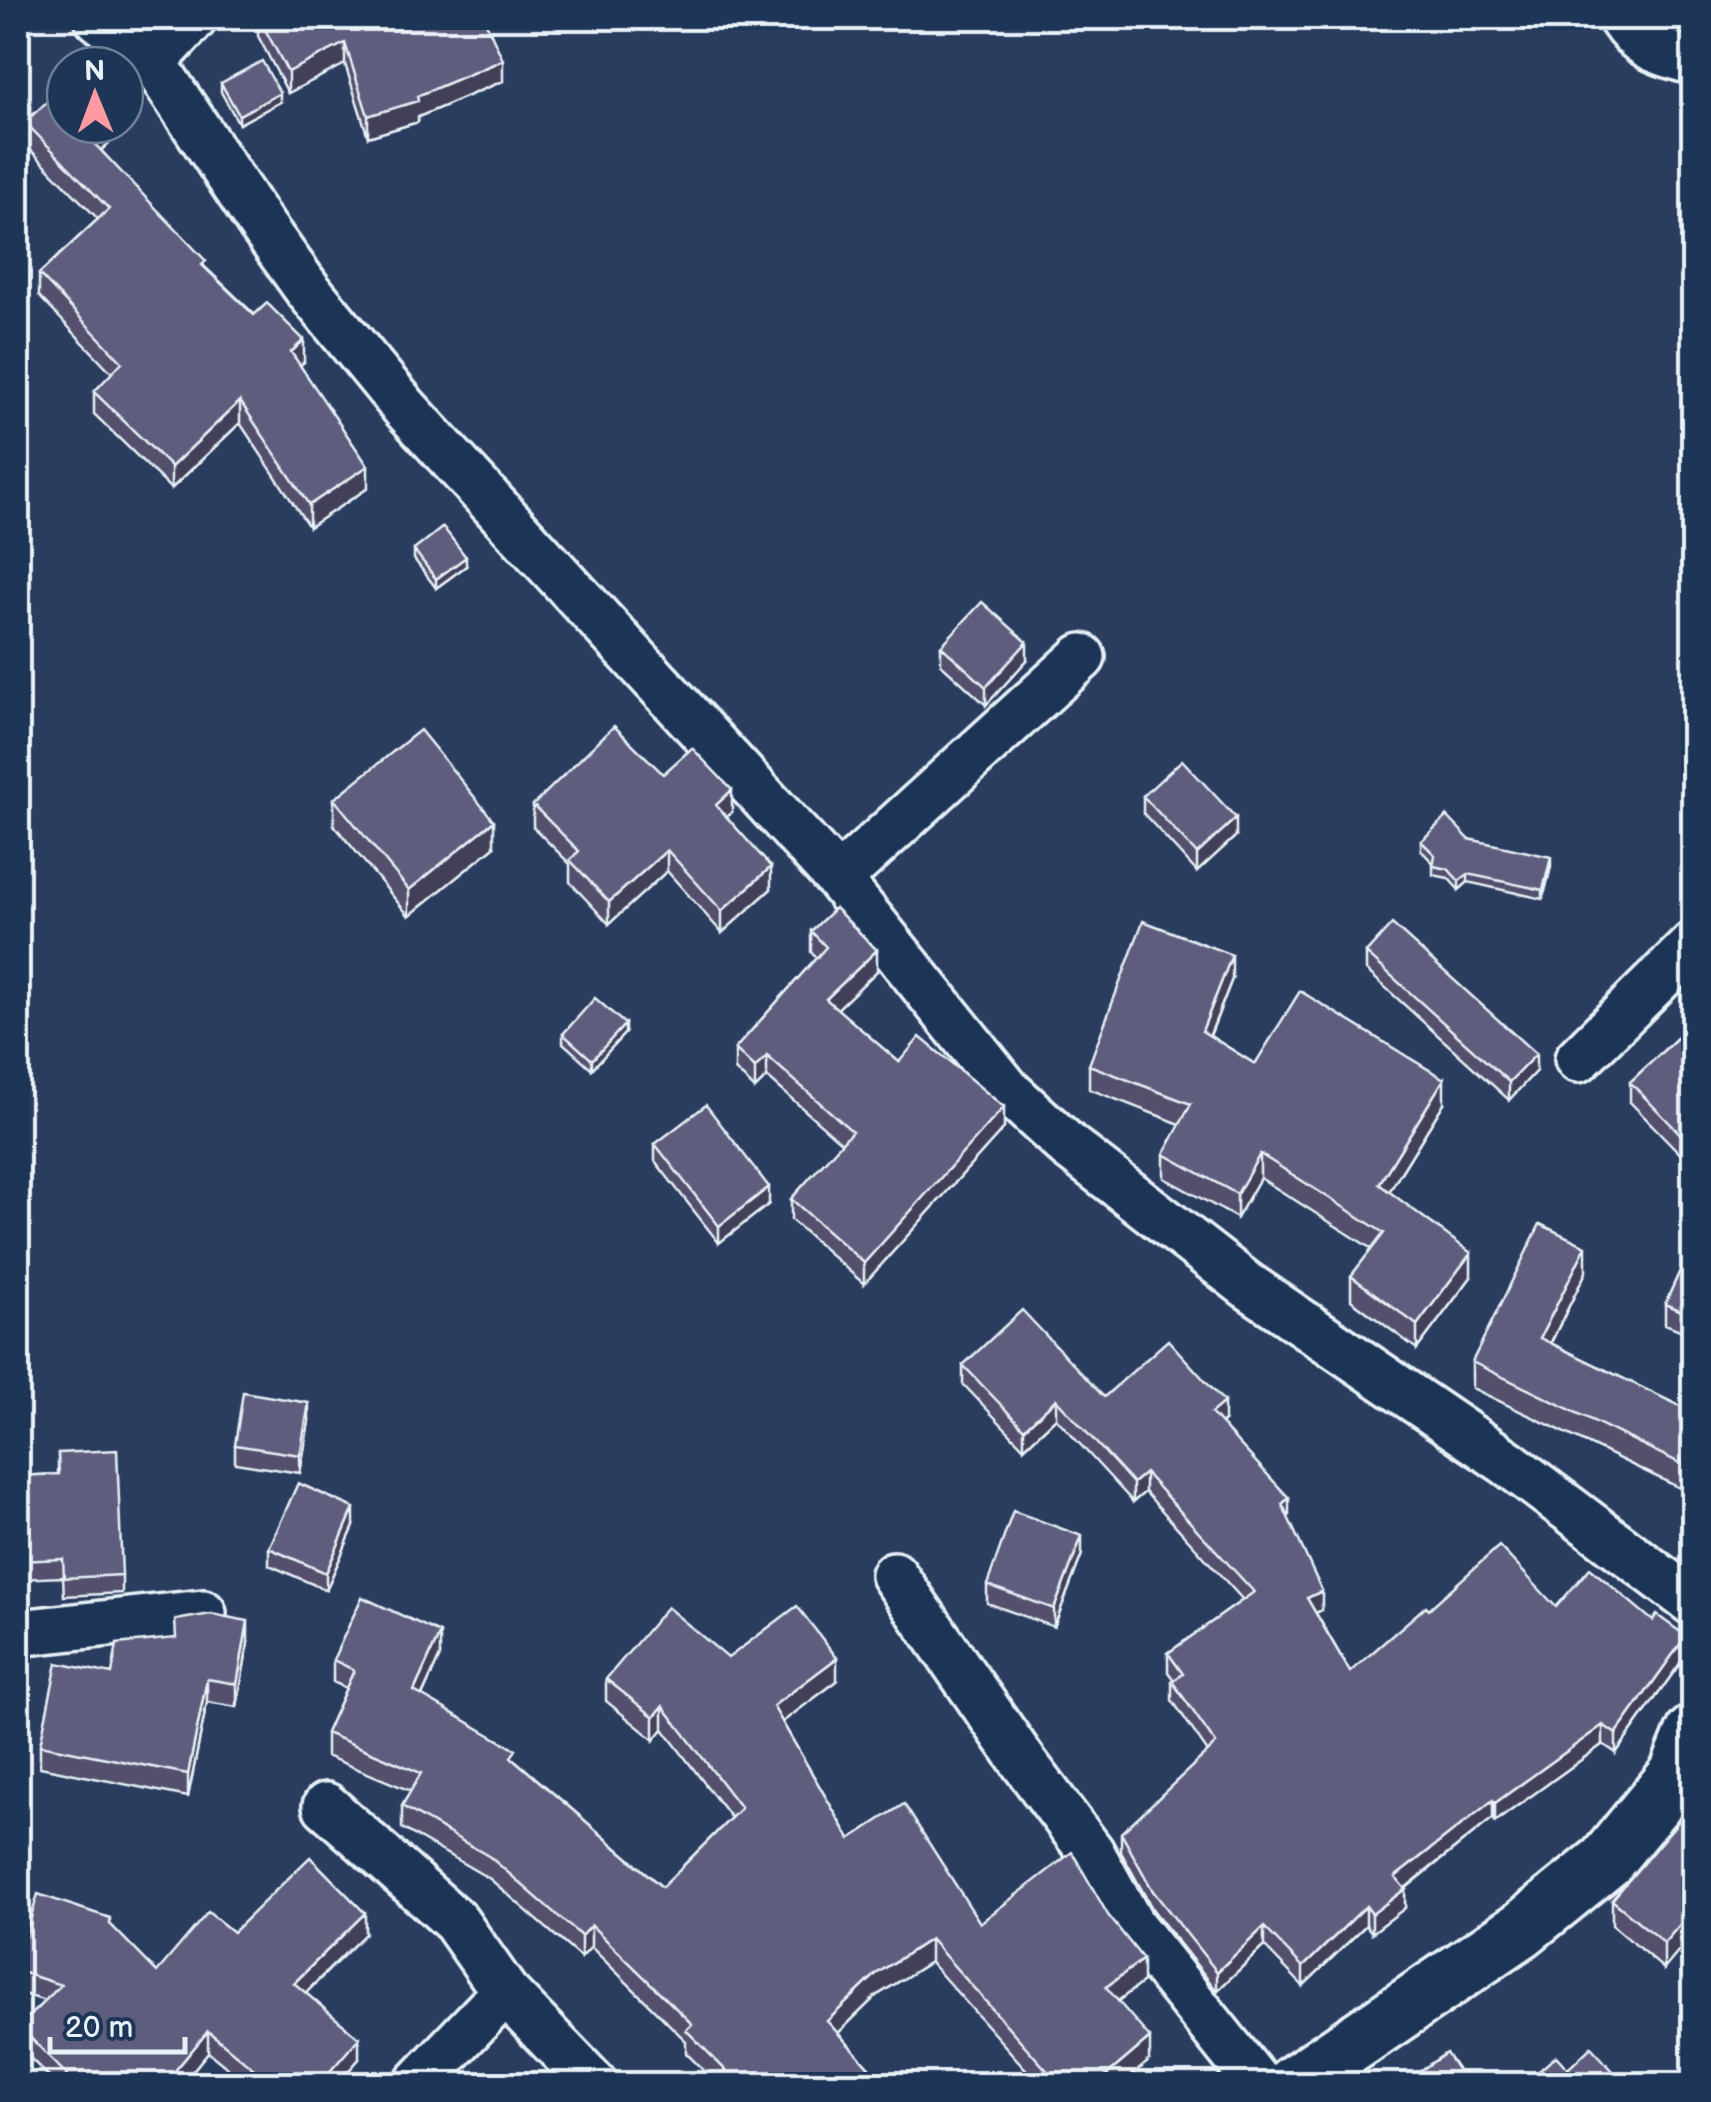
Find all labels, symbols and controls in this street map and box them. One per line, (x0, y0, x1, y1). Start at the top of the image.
north arrow (45, 45, 145, 145)
text: N (84, 55, 105, 88)
scale bar (50, 1992, 185, 2054)
text: 20 m (65, 2010, 133, 2046)

